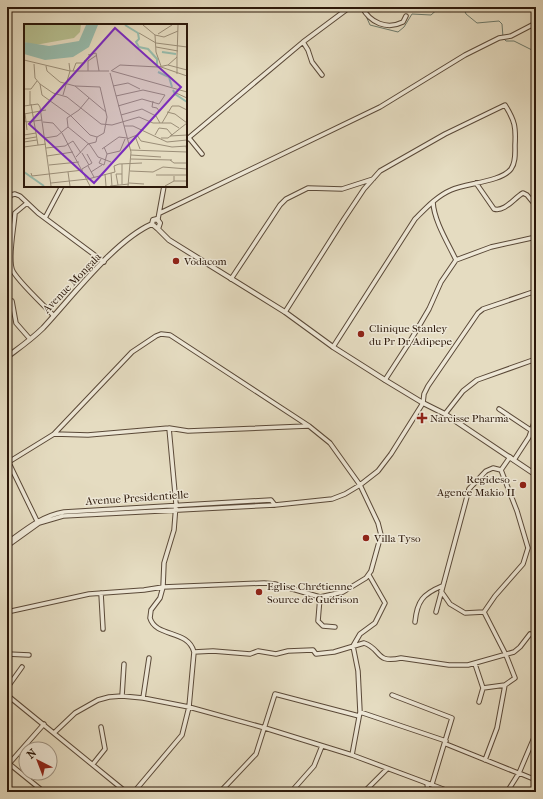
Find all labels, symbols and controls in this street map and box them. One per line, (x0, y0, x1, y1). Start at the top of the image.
inset map (24, 24, 187, 187)
street label: Avenue Mongala (39, 249, 105, 317)
place label: Vodacom (183, 255, 228, 268)
marker: Vodacom (171, 256, 181, 266)
place label: Clinique Stanley du Pr Dr Adipepe (369, 322, 452, 348)
marker: Clinique Stanley du Pr Dr Adipepe (356, 329, 366, 339)
place label: Narcisse Pharma (430, 412, 510, 425)
marker: Narcisse Pharma (417, 413, 427, 423)
place label: Regideso - Agence Makio II (436, 473, 517, 499)
marker: Regideso - Agence Makio II (518, 480, 528, 490)
street label: Avenue Presidentielle (84, 488, 190, 508)
place label: Villa Tyso (373, 532, 421, 545)
marker: Villa Tyso (361, 533, 371, 543)
place label: Eglise Chrétienne Source de Guérison (267, 580, 359, 606)
marker: Eglise Chrétienne Source de Guérison (254, 587, 264, 597)
north arrow (18, 741, 58, 781)
text: N (24, 746, 40, 762)

